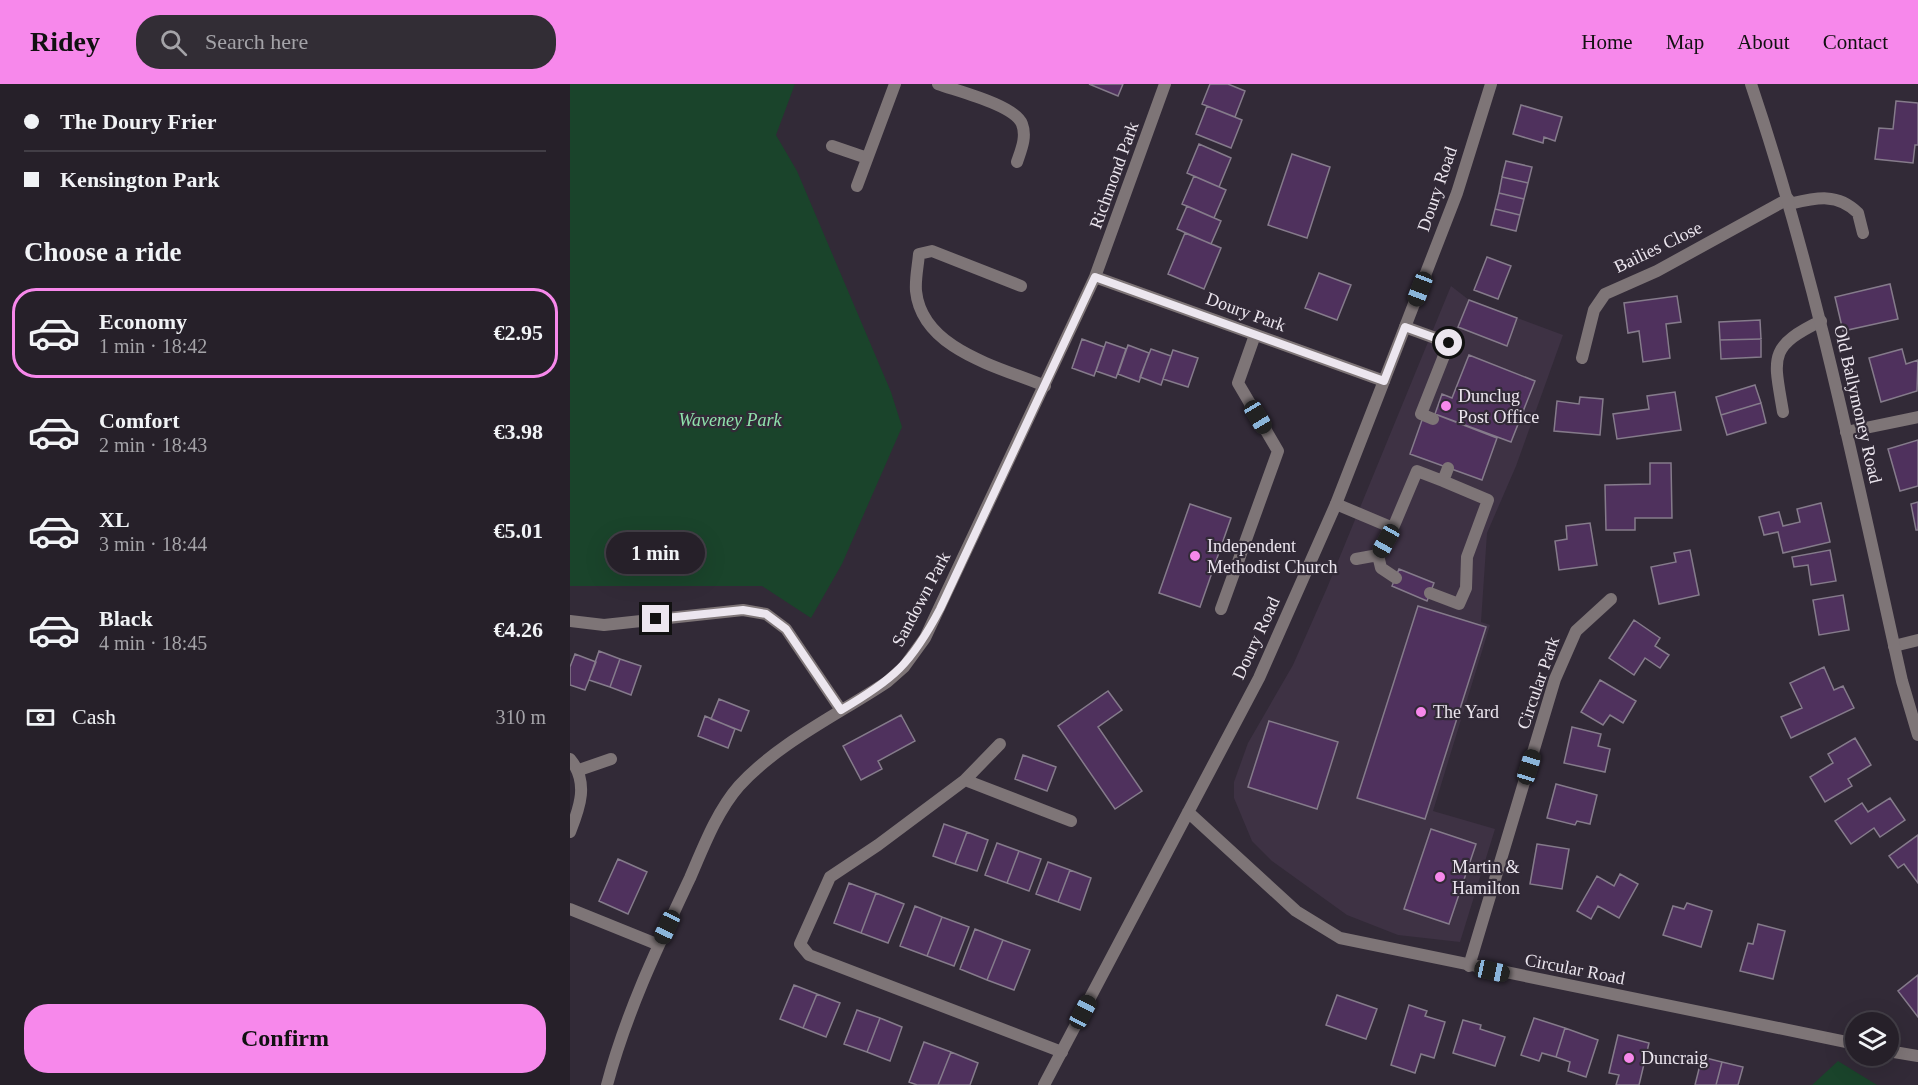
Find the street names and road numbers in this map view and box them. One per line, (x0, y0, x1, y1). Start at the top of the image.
street label: Richmond Park (1085, 119, 1143, 231)
street label: Doury Road (1413, 144, 1461, 234)
street label: Bailies Close (1611, 217, 1705, 277)
street label: Doury Park (1203, 288, 1289, 336)
street label: Old Ballymoney Road (1830, 323, 1886, 485)
street label: Sandown Park (888, 548, 954, 650)
street label: Doury Road (1228, 594, 1284, 682)
street label: Circular Park (1513, 634, 1563, 732)
street label: Circular Road (1523, 950, 1627, 988)

